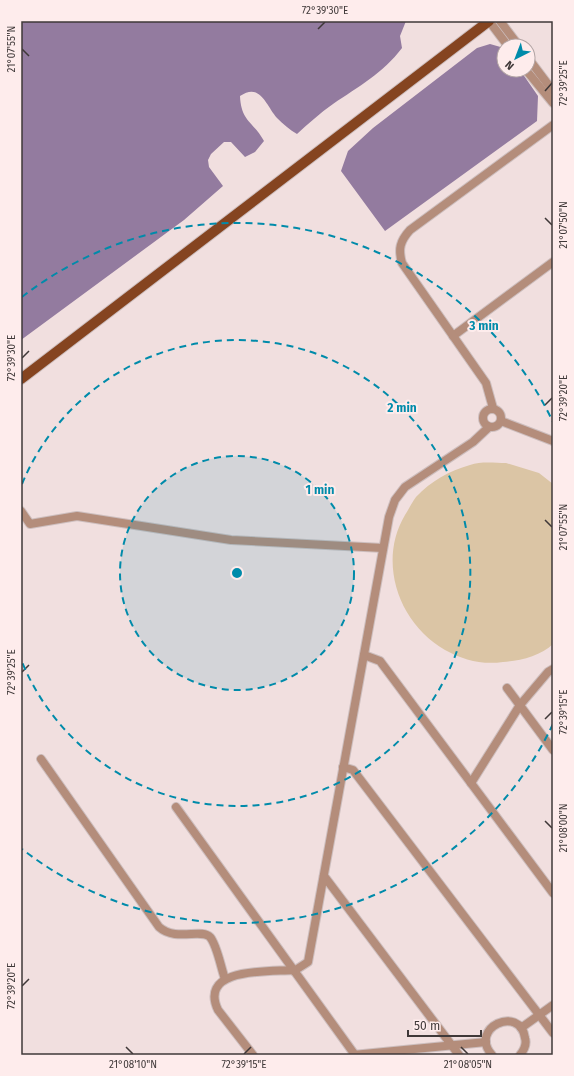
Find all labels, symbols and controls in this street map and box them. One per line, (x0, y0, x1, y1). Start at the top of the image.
text: 72°39'30"E (302, 5, 348, 17)
text: 21°07'55"N (6, 26, 18, 72)
north arrow (496, 38, 536, 78)
text: N (503, 58, 517, 72)
text: 72°39'25"E (558, 60, 570, 106)
text: 21°07'50"N (558, 201, 570, 249)
text: 3 min (468, 319, 499, 333)
text: 72°39'30"E (6, 335, 18, 381)
text: 72°39'20"E (558, 375, 570, 421)
text: 2 min (387, 401, 417, 415)
text: 1 min (306, 483, 334, 497)
text: 21°07'55"N (558, 504, 570, 550)
centre of rings (230, 566, 244, 580)
text: 72°39'25"E (6, 649, 18, 695)
text: 72°39'15"E (558, 689, 570, 735)
text: 21°08'00"N (558, 803, 570, 853)
text: 72°39'20"E (6, 963, 18, 1009)
scale bar (408, 1012, 481, 1038)
text: 50 m (414, 1019, 440, 1033)
text: 21°08'10"N (109, 1059, 157, 1071)
text: 72°39'15"E (221, 1059, 267, 1071)
text: 21°08'05"N (444, 1059, 492, 1071)

